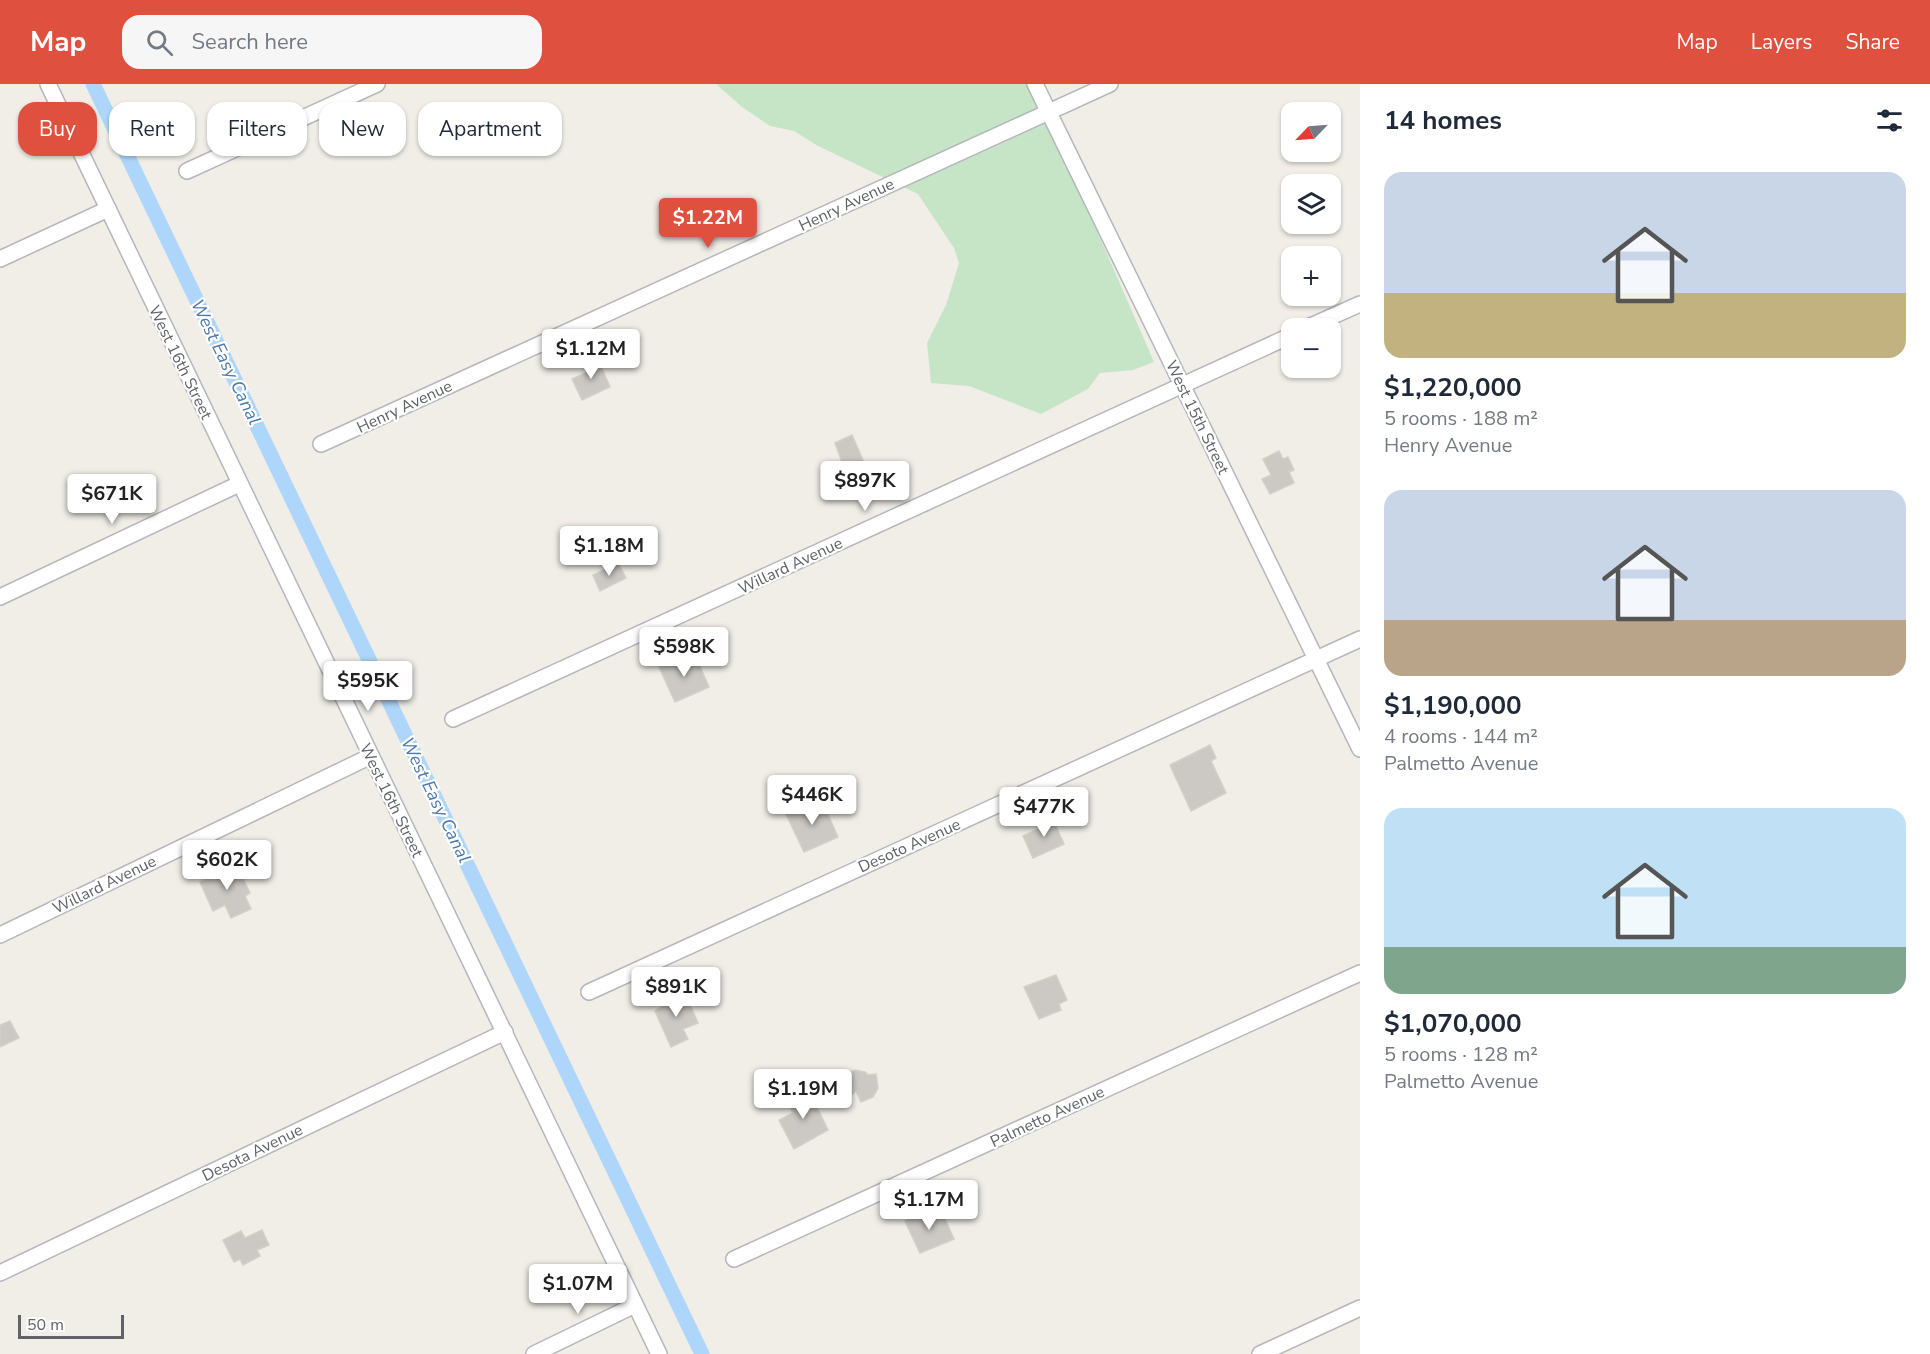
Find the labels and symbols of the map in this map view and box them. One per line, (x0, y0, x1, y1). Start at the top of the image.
north arrow (1281, 102, 1341, 162)
street label: Henry Avenue (795, 173, 898, 237)
pin: $1.22M (659, 198, 757, 249)
water label: West Easy Canal (185, 295, 267, 429)
street label: West 16th Street (143, 302, 217, 423)
pin: $1.12M (542, 329, 640, 380)
street label: West 15th Street (1160, 357, 1234, 478)
street label: Henry Avenue (353, 375, 456, 439)
pin: $897K (823, 461, 907, 512)
pin: $671K (70, 474, 154, 525)
pin: $1.18M (560, 526, 658, 577)
street label: Willard Avenue (735, 532, 846, 600)
pin: $598K (642, 627, 726, 678)
pin: $595K (326, 661, 410, 712)
water label: West Easy Canal (395, 733, 477, 867)
street label: West 16th Street (354, 740, 428, 861)
pin: $446K (770, 775, 854, 826)
pin: $477K (1002, 787, 1086, 838)
street label: Desoto Avenue (855, 814, 964, 878)
pin: $602K (185, 840, 269, 891)
street label: Willard Avenue (49, 850, 160, 920)
pin: $891K (634, 967, 718, 1018)
pin: $1.19M (754, 1069, 852, 1120)
street label: Palmetto Avenue (987, 1081, 1108, 1153)
street label: Desota Avenue (198, 1119, 306, 1187)
pin: $1.17M (880, 1180, 978, 1231)
pin: $1.07M (529, 1264, 627, 1315)
scale bar (18, 1312, 124, 1340)

